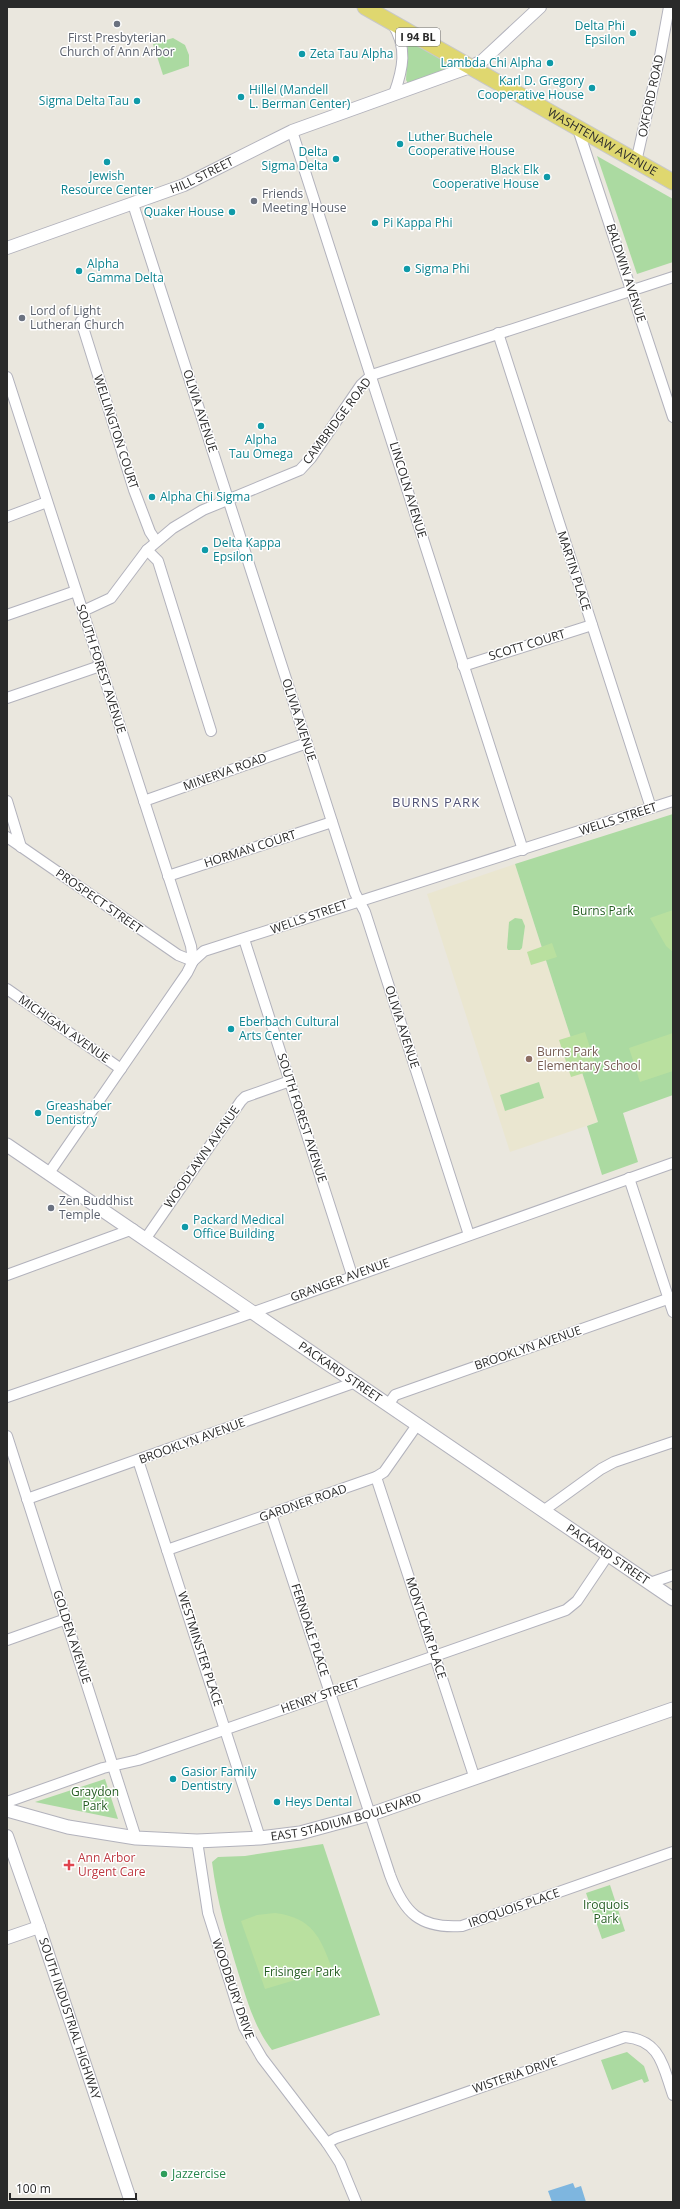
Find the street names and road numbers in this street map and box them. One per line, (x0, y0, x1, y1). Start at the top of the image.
road number: I 94 BL (396, 28, 440, 46)
street label: OXFORD ROAD (633, 53, 668, 139)
street label: WASHTENAW AVENUE (544, 103, 661, 179)
street label: HILL STREET (168, 152, 237, 197)
street label: BALDWIN AVENUE (603, 221, 650, 324)
street label: OLIVIA AVENUE (179, 367, 222, 454)
street label: WELLINGTON COURT (90, 373, 143, 491)
street label: CAMBRIDGE ROAD (298, 374, 375, 468)
street label: LINCOLN AVENUE (386, 440, 431, 540)
street label: MARTIN PLACE (554, 529, 595, 613)
street label: SOUTH FOREST AVENUE (73, 602, 130, 736)
street label: SCOTT COURT (486, 625, 568, 664)
street label: OLIVIA AVENUE (278, 676, 321, 763)
street label: MINERVA ROAD (181, 748, 269, 795)
street label: WELLS STREET (577, 798, 659, 839)
street label: HORMAN COURT (202, 826, 298, 871)
street label: PROSPECT STREET (53, 864, 146, 937)
street label: WELLS STREET (268, 895, 350, 938)
street label: OLIVIA AVENUE (381, 983, 424, 1070)
street label: MICHIGAN AVENUE (15, 991, 113, 1067)
street label: SOUTH FOREST AVENUE (274, 1051, 331, 1185)
street label: WOODLAWN AVENUE (160, 1102, 243, 1211)
street label: GRANGER AVENUE (288, 1254, 392, 1305)
street label: BROOKLYN AVENUE (472, 1321, 584, 1374)
street label: PACKARD STREET (295, 1337, 386, 1406)
street label: BROOKLYN AVENUE (136, 1413, 247, 1468)
street label: GARDNER ROAD (257, 1480, 349, 1525)
street label: PACKARD STREET (563, 1520, 653, 1589)
street label: MONTCLAIR PLACE (402, 1575, 451, 1681)
street label: FERNDALE PLACE (287, 1581, 334, 1679)
street label: GOLDEN AVENUE (49, 1588, 96, 1686)
street label: WESTMINSTER PLACE (174, 1589, 227, 1708)
street label: HENRY STREET (278, 1674, 362, 1717)
street label: EAST STADIUM BOULEVARD (270, 1788, 423, 1845)
street label: IROQUOIS PLACE (466, 1884, 562, 1931)
street label: SOUTH INDUSTRIAL HIGHWAY (35, 1935, 105, 2102)
street label: WOODBURY DRIVE (208, 1936, 259, 2041)
street label: WISTERIA DRIVE (470, 2052, 560, 2097)

